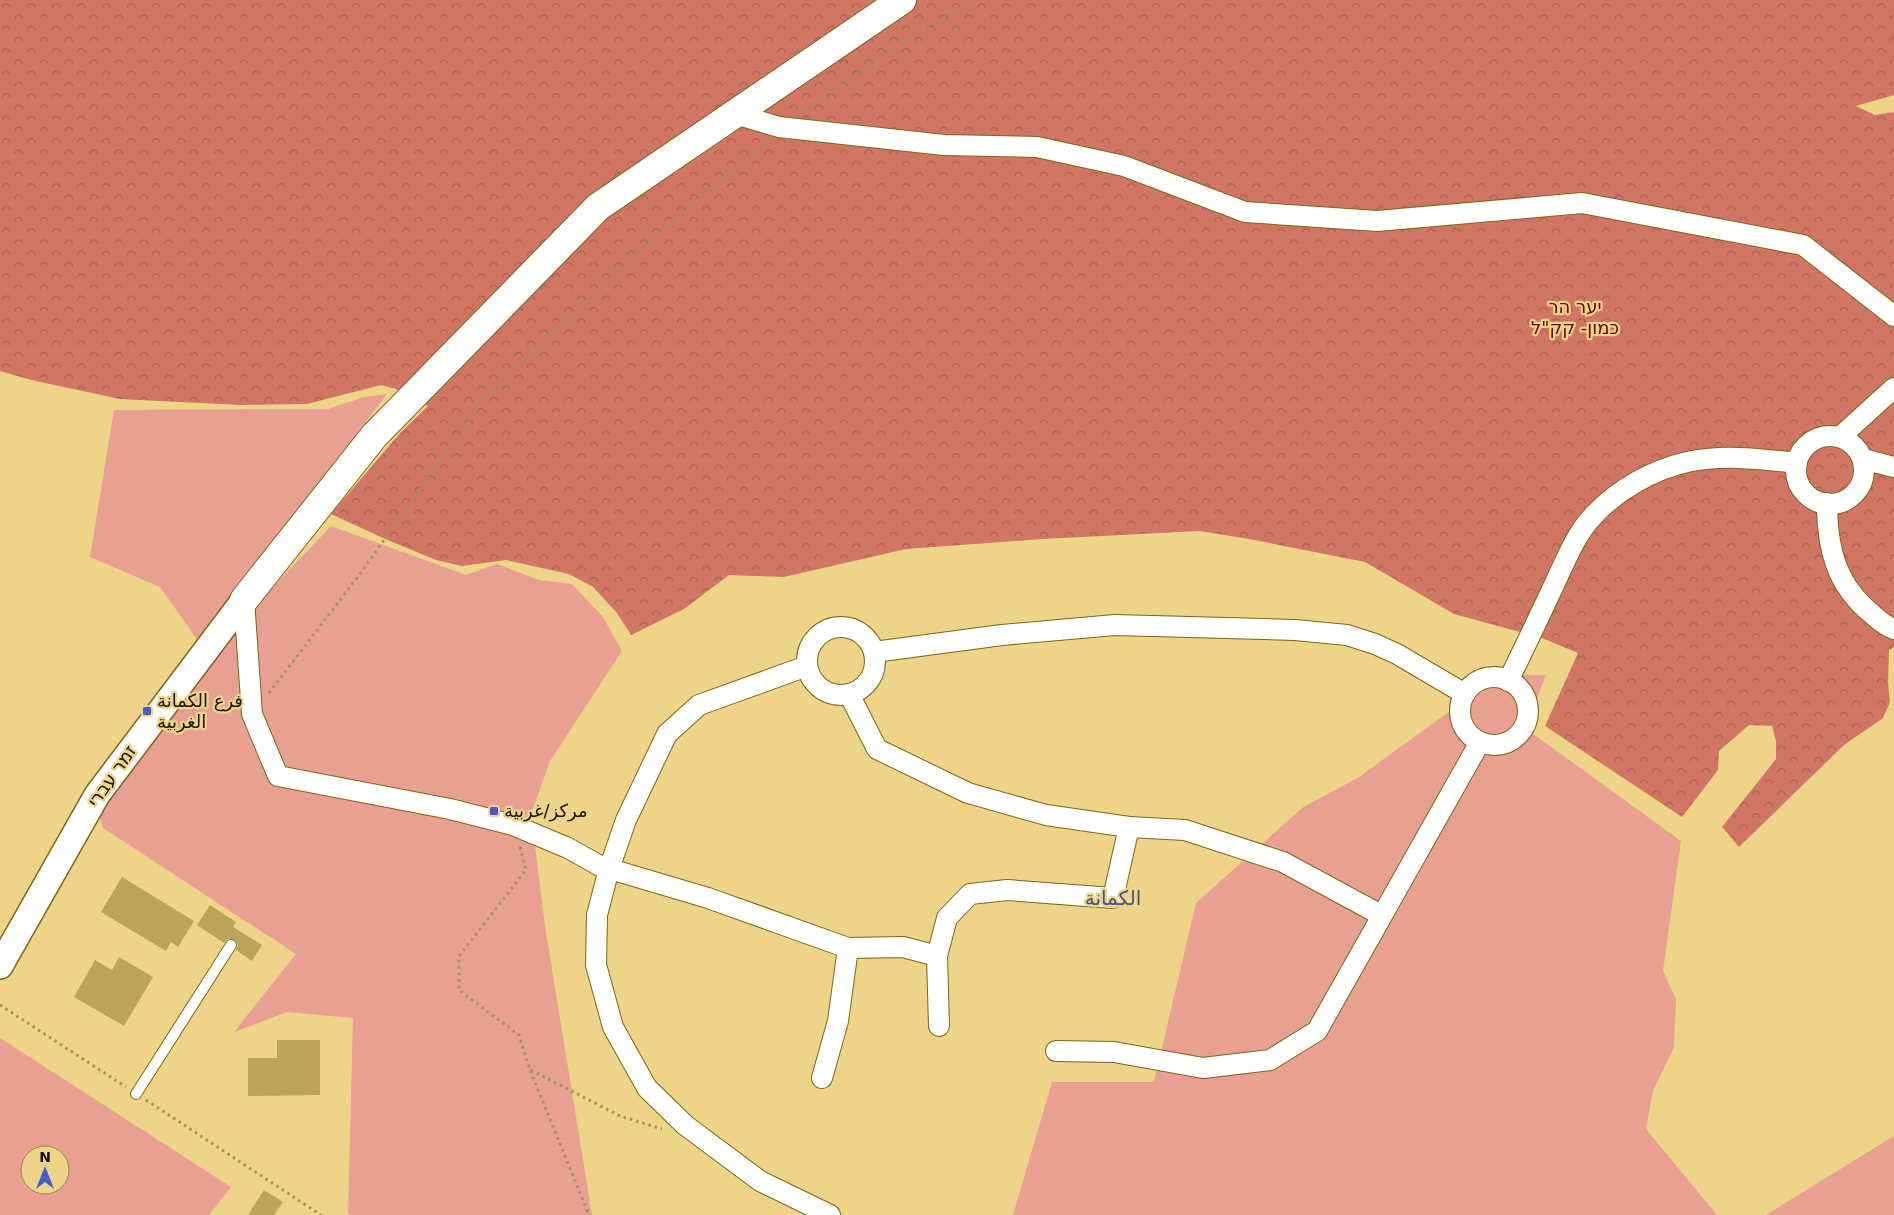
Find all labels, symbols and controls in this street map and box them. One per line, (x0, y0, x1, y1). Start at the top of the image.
park label: יער הר כמון- קק"ל (1531, 296, 1619, 338)
place label: فرع الكمانة الغربية (157, 690, 243, 733)
marker: فرع الكمانة الغربية (141, 705, 153, 717)
street label: זמר עברי (83, 741, 140, 810)
place label: مركز/غربية (504, 800, 588, 822)
marker: مركز/غربية (488, 805, 500, 817)
district label: الكمانة (1085, 886, 1141, 910)
north arrow (20, 1145, 70, 1195)
text: N (39, 1149, 51, 1165)

